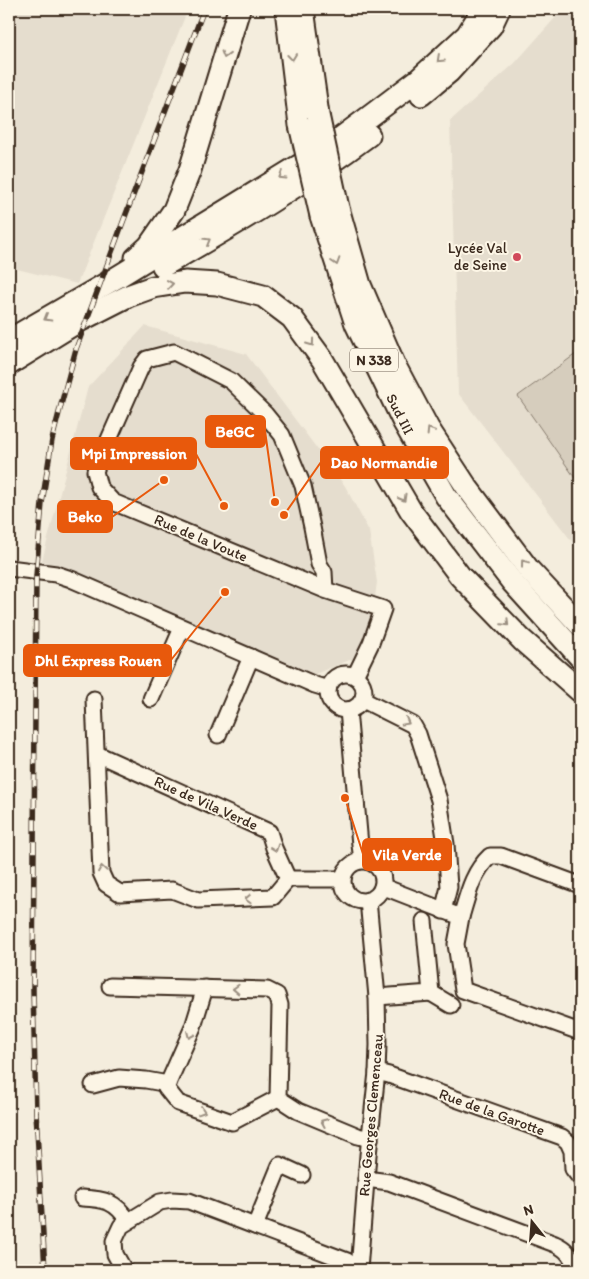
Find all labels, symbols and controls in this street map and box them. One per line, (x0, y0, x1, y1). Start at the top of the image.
one-way arrow (220, 51, 230, 59)
one-way arrow (286, 53, 297, 61)
one-way arrow (437, 53, 446, 62)
one-way arrow (279, 170, 288, 180)
one-way arrow (202, 237, 211, 247)
place label: Lycée Val de Seine (448, 239, 508, 274)
marker: Lycée Val de Seine (511, 251, 523, 263)
one-way arrow (330, 257, 340, 266)
one-way arrow (167, 279, 175, 290)
one-way arrow (44, 311, 53, 321)
one-way arrow (305, 337, 314, 347)
road number: N 338 (350, 348, 398, 372)
street label: Sud III (382, 391, 418, 437)
callout: BeGC (206, 416, 265, 447)
text: BeGC (215, 422, 255, 441)
one-way arrow (426, 427, 436, 436)
callout: Mpi Impression (71, 438, 196, 469)
text: Mpi Impression (81, 444, 188, 464)
callout: Dao Normandie (321, 447, 448, 478)
text: Dao Normandie (331, 453, 438, 472)
one-way arrow (397, 492, 407, 501)
callout: Beko (58, 501, 112, 532)
text: Beko (68, 507, 102, 526)
street label: Rue de la Voute (152, 510, 250, 566)
one-way arrow (521, 559, 530, 569)
one-way arrow (500, 617, 509, 626)
callout: Dhl Express Rouen (24, 645, 171, 676)
text: Dhl Express Rouen (35, 651, 162, 671)
one-way arrow (401, 715, 410, 725)
street label: Rue de Vila Verde (151, 772, 261, 834)
callout: Vila Verde (363, 839, 451, 870)
one-way arrow (269, 843, 279, 851)
text: Vila Verde (372, 845, 442, 864)
one-way arrow (97, 865, 107, 874)
one-way arrow (244, 893, 252, 904)
one-way arrow (232, 984, 240, 995)
one-way arrow (185, 1030, 196, 1039)
street label: Rue Georges Clemenceau (355, 1033, 387, 1197)
street label: Rue de la Garotte (437, 1085, 547, 1139)
one-way arrow (197, 1106, 206, 1116)
one-way arrow (320, 1118, 329, 1128)
north arrow (506, 1196, 556, 1246)
text: N (521, 1201, 535, 1220)

